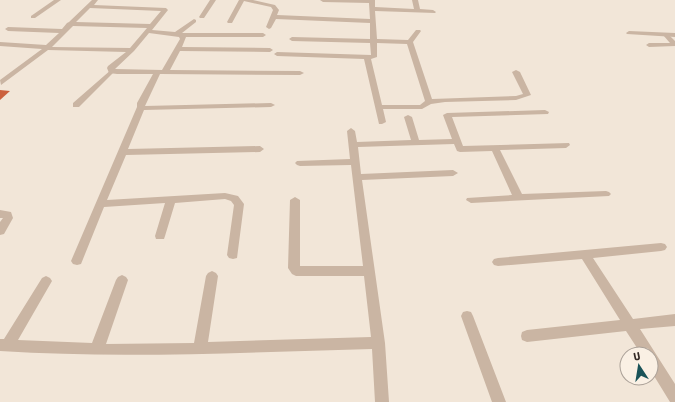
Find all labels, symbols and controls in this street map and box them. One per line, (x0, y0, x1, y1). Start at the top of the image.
north arrow (619, 346, 659, 386)
text: U (632, 350, 641, 363)

